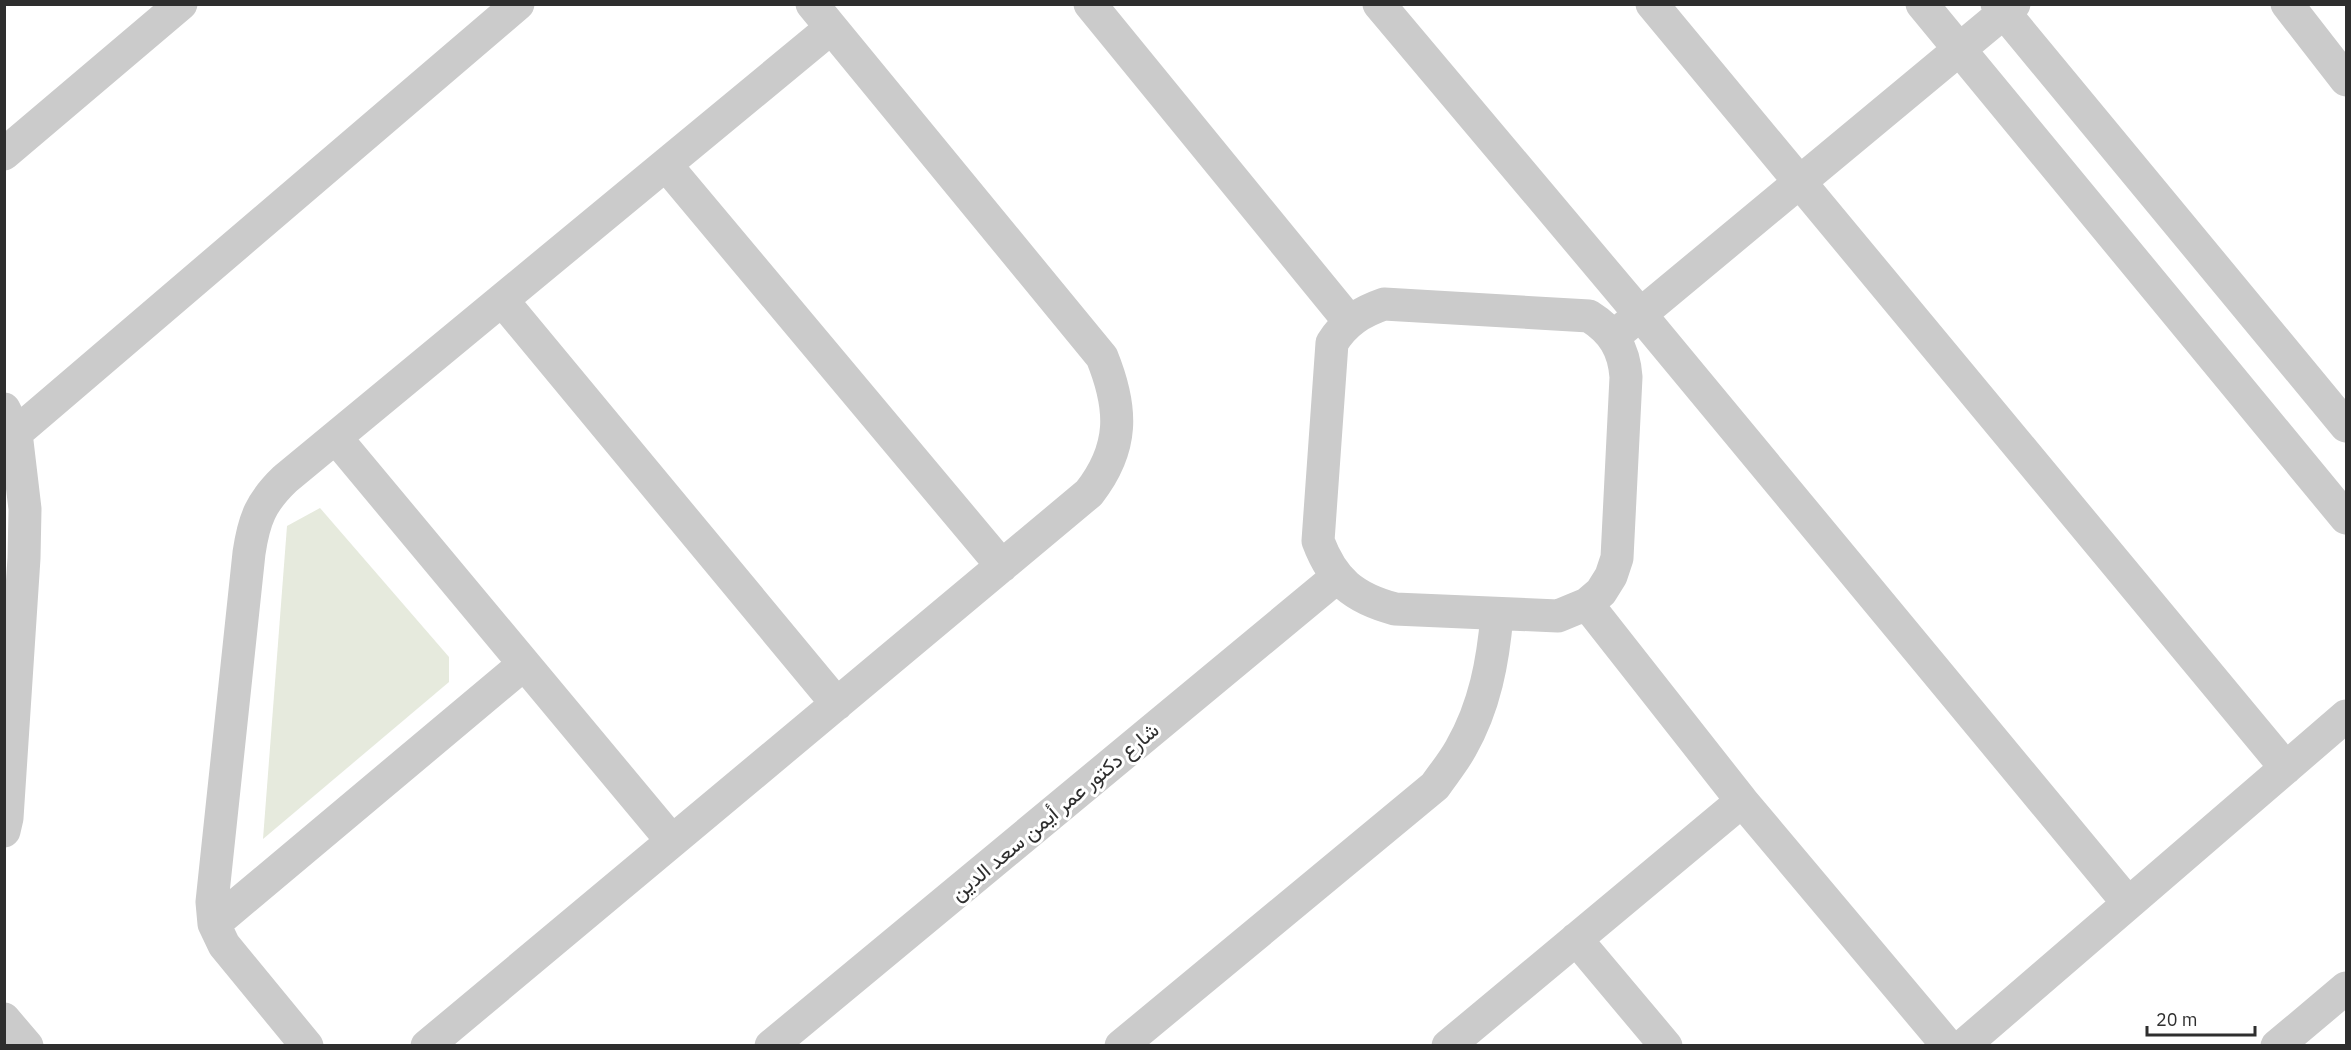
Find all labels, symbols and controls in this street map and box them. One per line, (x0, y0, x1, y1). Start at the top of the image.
street label: شارع دكتور عمر أيمن سعد الدين (944, 715, 1165, 907)
scale bar (2147, 999, 2255, 1037)
text: 20 m (2156, 1008, 2198, 1031)

